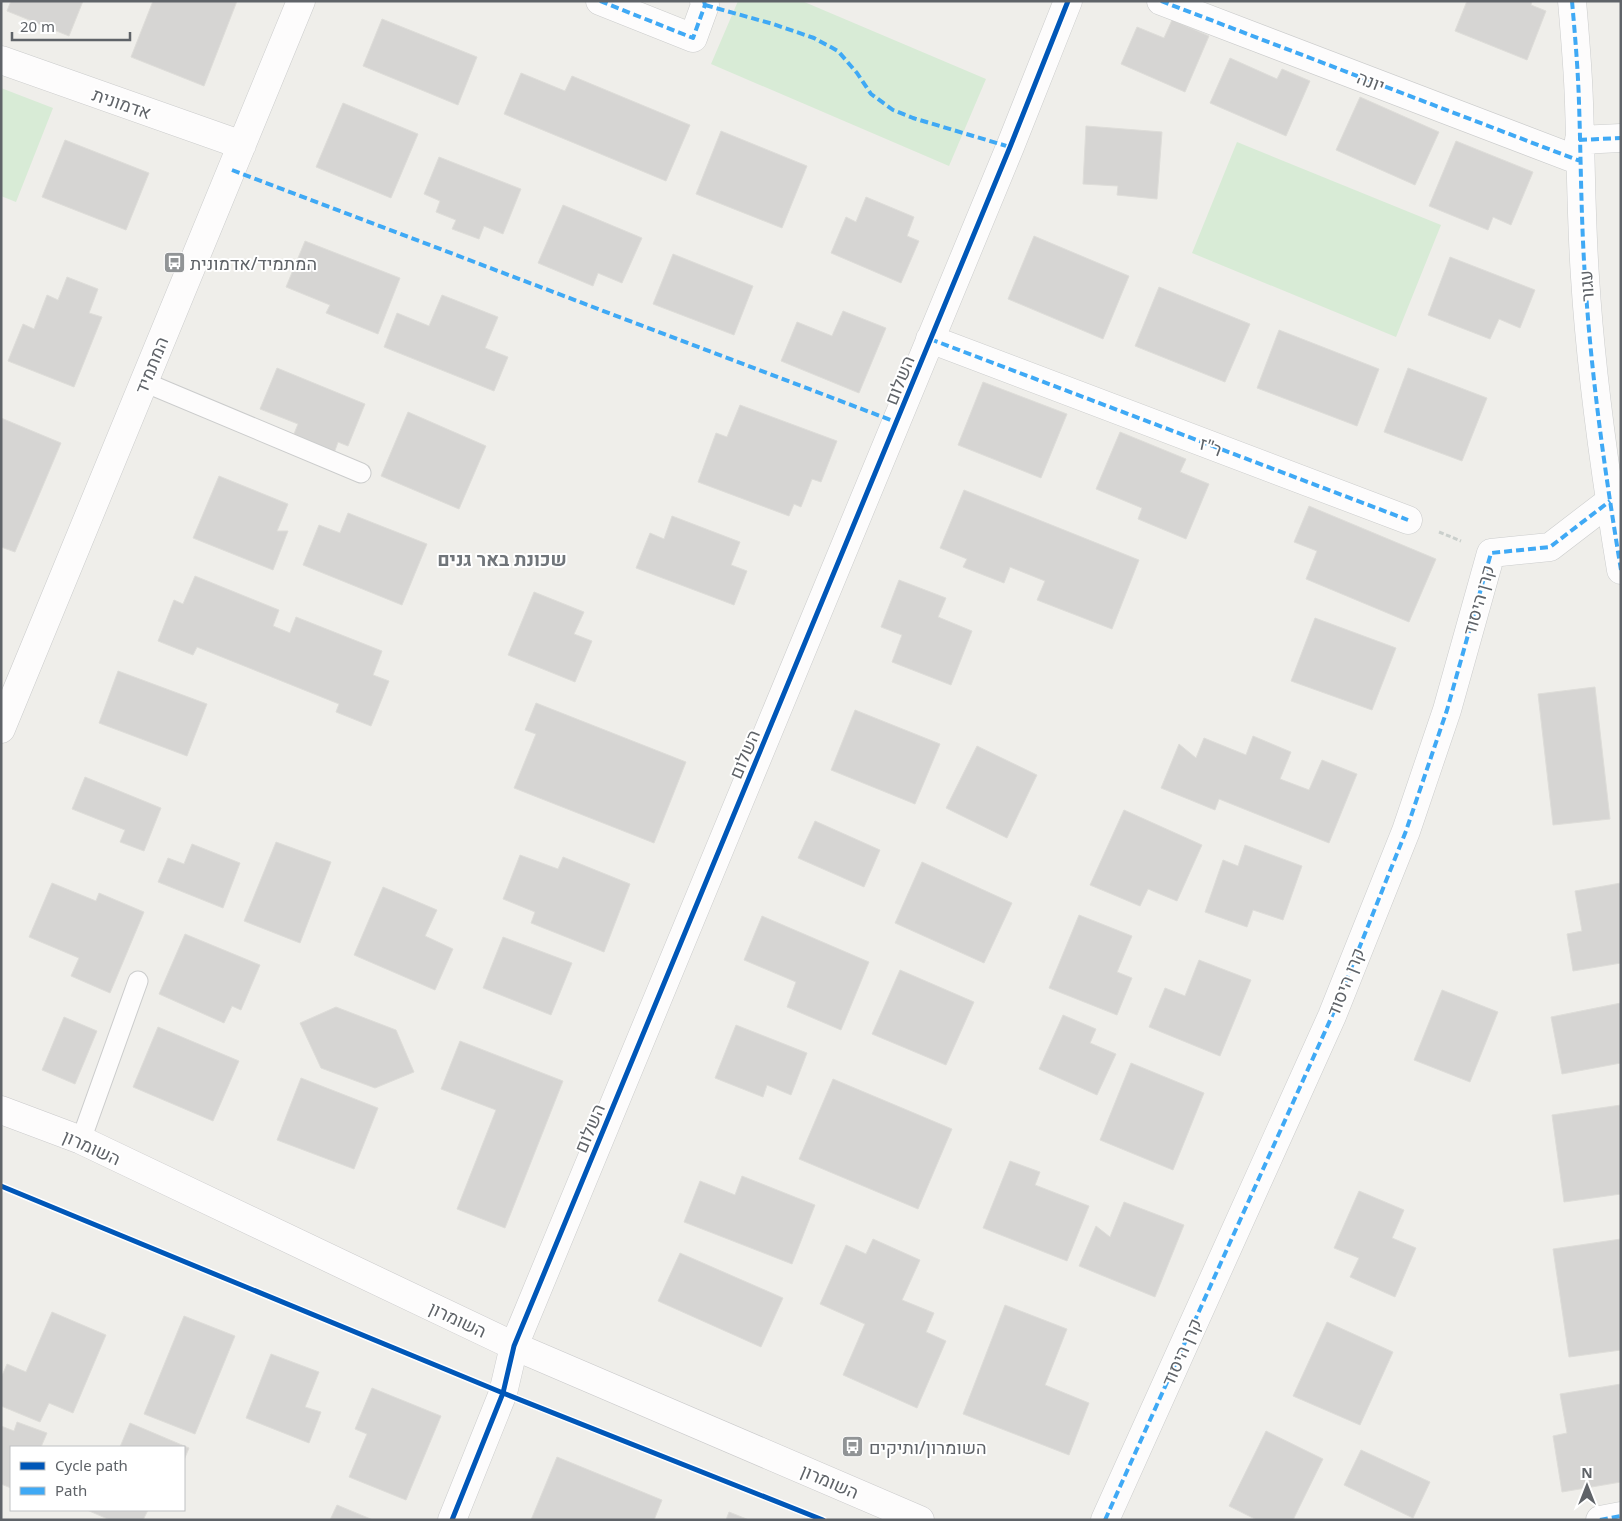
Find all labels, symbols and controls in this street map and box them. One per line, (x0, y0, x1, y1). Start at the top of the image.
scale bar (12, 10, 130, 42)
text: 20 m (20, 16, 55, 36)
street label: יונה (1354, 65, 1388, 97)
street label: אדמונית (89, 82, 155, 124)
bus stop icon: המתמיד/אדמונית (162, 251, 186, 275)
place label: המתמיד/אדמונית (190, 251, 317, 275)
street label: עגור (1573, 269, 1599, 303)
street label: המתמיד (129, 333, 173, 397)
street label: השלום (878, 352, 920, 408)
street label: ר"ז (1196, 431, 1226, 461)
district label: שכונת באר גנים (437, 546, 567, 572)
street label: קרן היסוד (1457, 562, 1499, 638)
street label: השלום (723, 726, 765, 782)
street label: קרן היסוד (1320, 944, 1370, 1020)
street label: השלום (568, 1100, 610, 1156)
street label: השומרון (59, 1124, 125, 1170)
street label: השומרון (425, 1295, 491, 1343)
street label: קרן היסוד (1155, 1314, 1207, 1390)
bus stop icon: השומרון/ותיקים (841, 1435, 865, 1459)
place label: השומרון/ותיקים (869, 1435, 987, 1459)
legend (10, 1446, 185, 1511)
text: Cycle path (55, 1455, 128, 1475)
street label: השומרון (797, 1458, 863, 1504)
north arrow (1562, 1461, 1612, 1511)
text: N (1581, 1463, 1593, 1482)
text: Path (55, 1480, 87, 1500)

